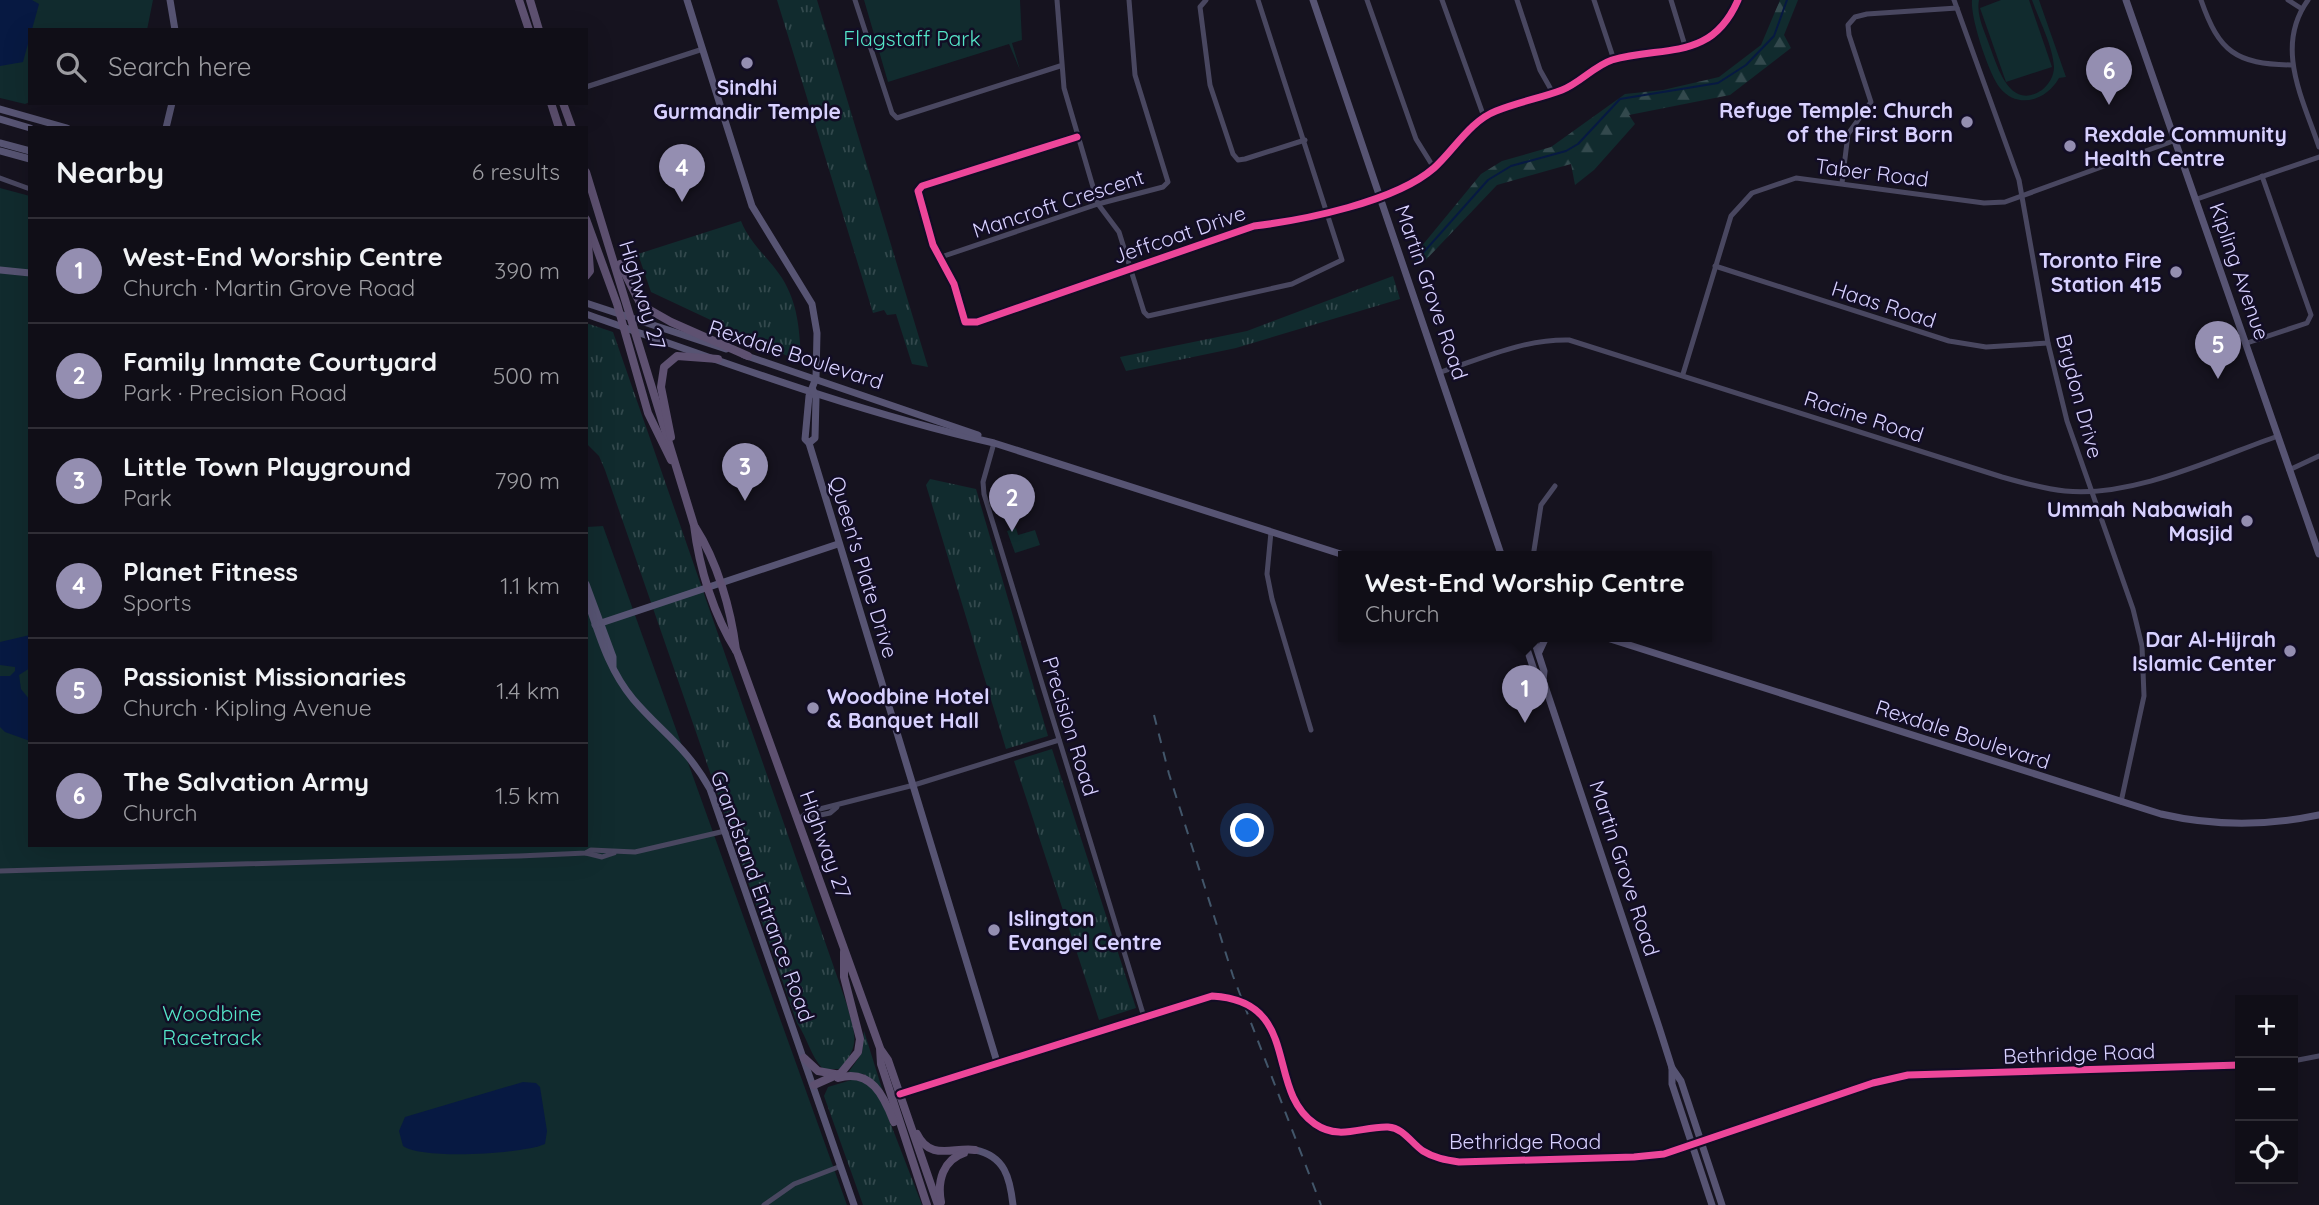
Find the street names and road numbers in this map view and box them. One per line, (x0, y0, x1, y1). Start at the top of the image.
street label: Taber Road (1814, 152, 1930, 192)
street label: Mancroft Crescent (969, 163, 1147, 243)
street label: Jeffcoat Drive (1109, 199, 1249, 269)
street label: Kipling Avenue (2204, 199, 2276, 343)
street label: Martin Grove Road (1390, 201, 1474, 383)
street label: Highway 27 (614, 237, 672, 353)
street label: Haas Road (1828, 275, 1940, 333)
street label: Rexdale Boulevard (705, 314, 887, 394)
street label: Brydon Drive (2051, 331, 2109, 461)
street label: Racine Road (1801, 384, 1927, 448)
street label: Queen's Plate Drive (824, 473, 904, 661)
street label: Precision Road (1037, 653, 1105, 799)
street label: Rexdale Boulevard (1872, 694, 2054, 774)
street label: Grandstand Entrance Road (706, 767, 820, 1025)
street label: Martin Grove Road (1584, 777, 1666, 959)
street label: Highway 27 (794, 786, 858, 902)
street label: Bethridge Road (2002, 1037, 2156, 1069)
street label: Bethridge Road (1449, 1128, 1601, 1154)

